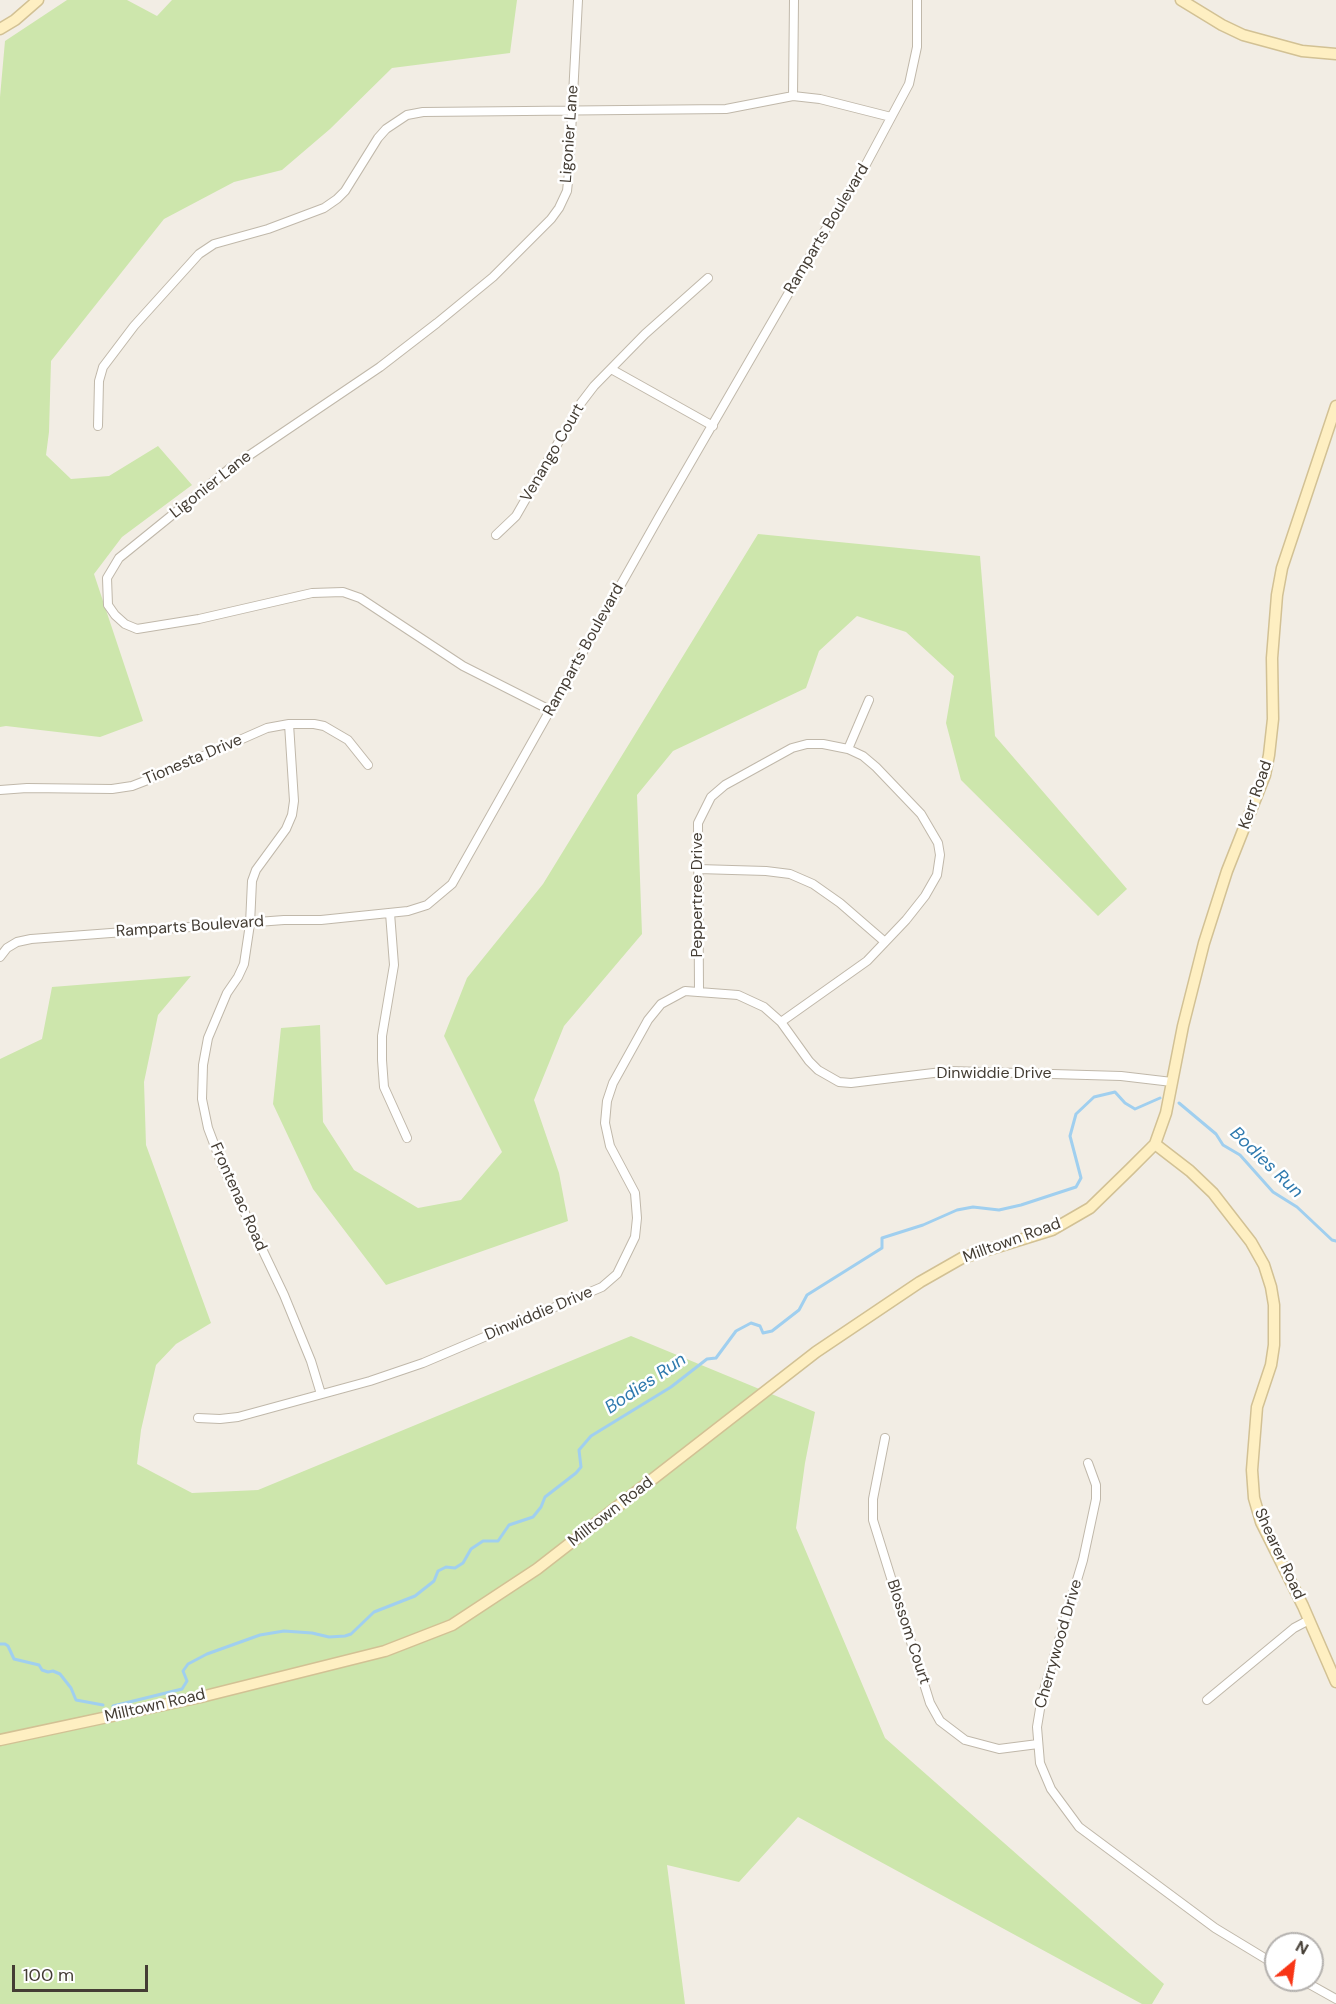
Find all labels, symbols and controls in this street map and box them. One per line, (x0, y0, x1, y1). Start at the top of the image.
street label: Ligonier Lane (557, 84, 583, 184)
street label: Ramparts Boulevard (781, 160, 873, 298)
street label: Venango Court (517, 400, 589, 506)
street label: Ligonier Lane (166, 447, 256, 523)
street label: Ramparts Boulevard (540, 580, 628, 720)
street label: Tionesta Drive (141, 731, 245, 789)
street label: Kerr Road (1235, 758, 1277, 832)
street label: Peppertree Drive (688, 832, 708, 958)
street label: Ramparts Boulevard (115, 912, 265, 942)
street label: Dinwiddie Drive (936, 1064, 1052, 1084)
water label: Bodies Run (1225, 1123, 1307, 1203)
street label: Frontenac Road (206, 1140, 270, 1254)
street label: Milltown Road (961, 1214, 1063, 1268)
street label: Dinwiddie Drive (482, 1283, 596, 1345)
water label: Bodies Run (601, 1349, 691, 1419)
street label: Milltown Road (565, 1473, 657, 1551)
street label: Shearer Road (1250, 1505, 1308, 1603)
street label: Blossom Court (882, 1577, 934, 1687)
street label: Cherrywood Drive (1031, 1577, 1087, 1711)
street label: Milltown Road (103, 1685, 207, 1727)
north arrow (1264, 1932, 1324, 1992)
text: N (1292, 1936, 1312, 1960)
scale bar (15, 1953, 152, 1991)
text: 100 m (23, 1963, 74, 1987)

